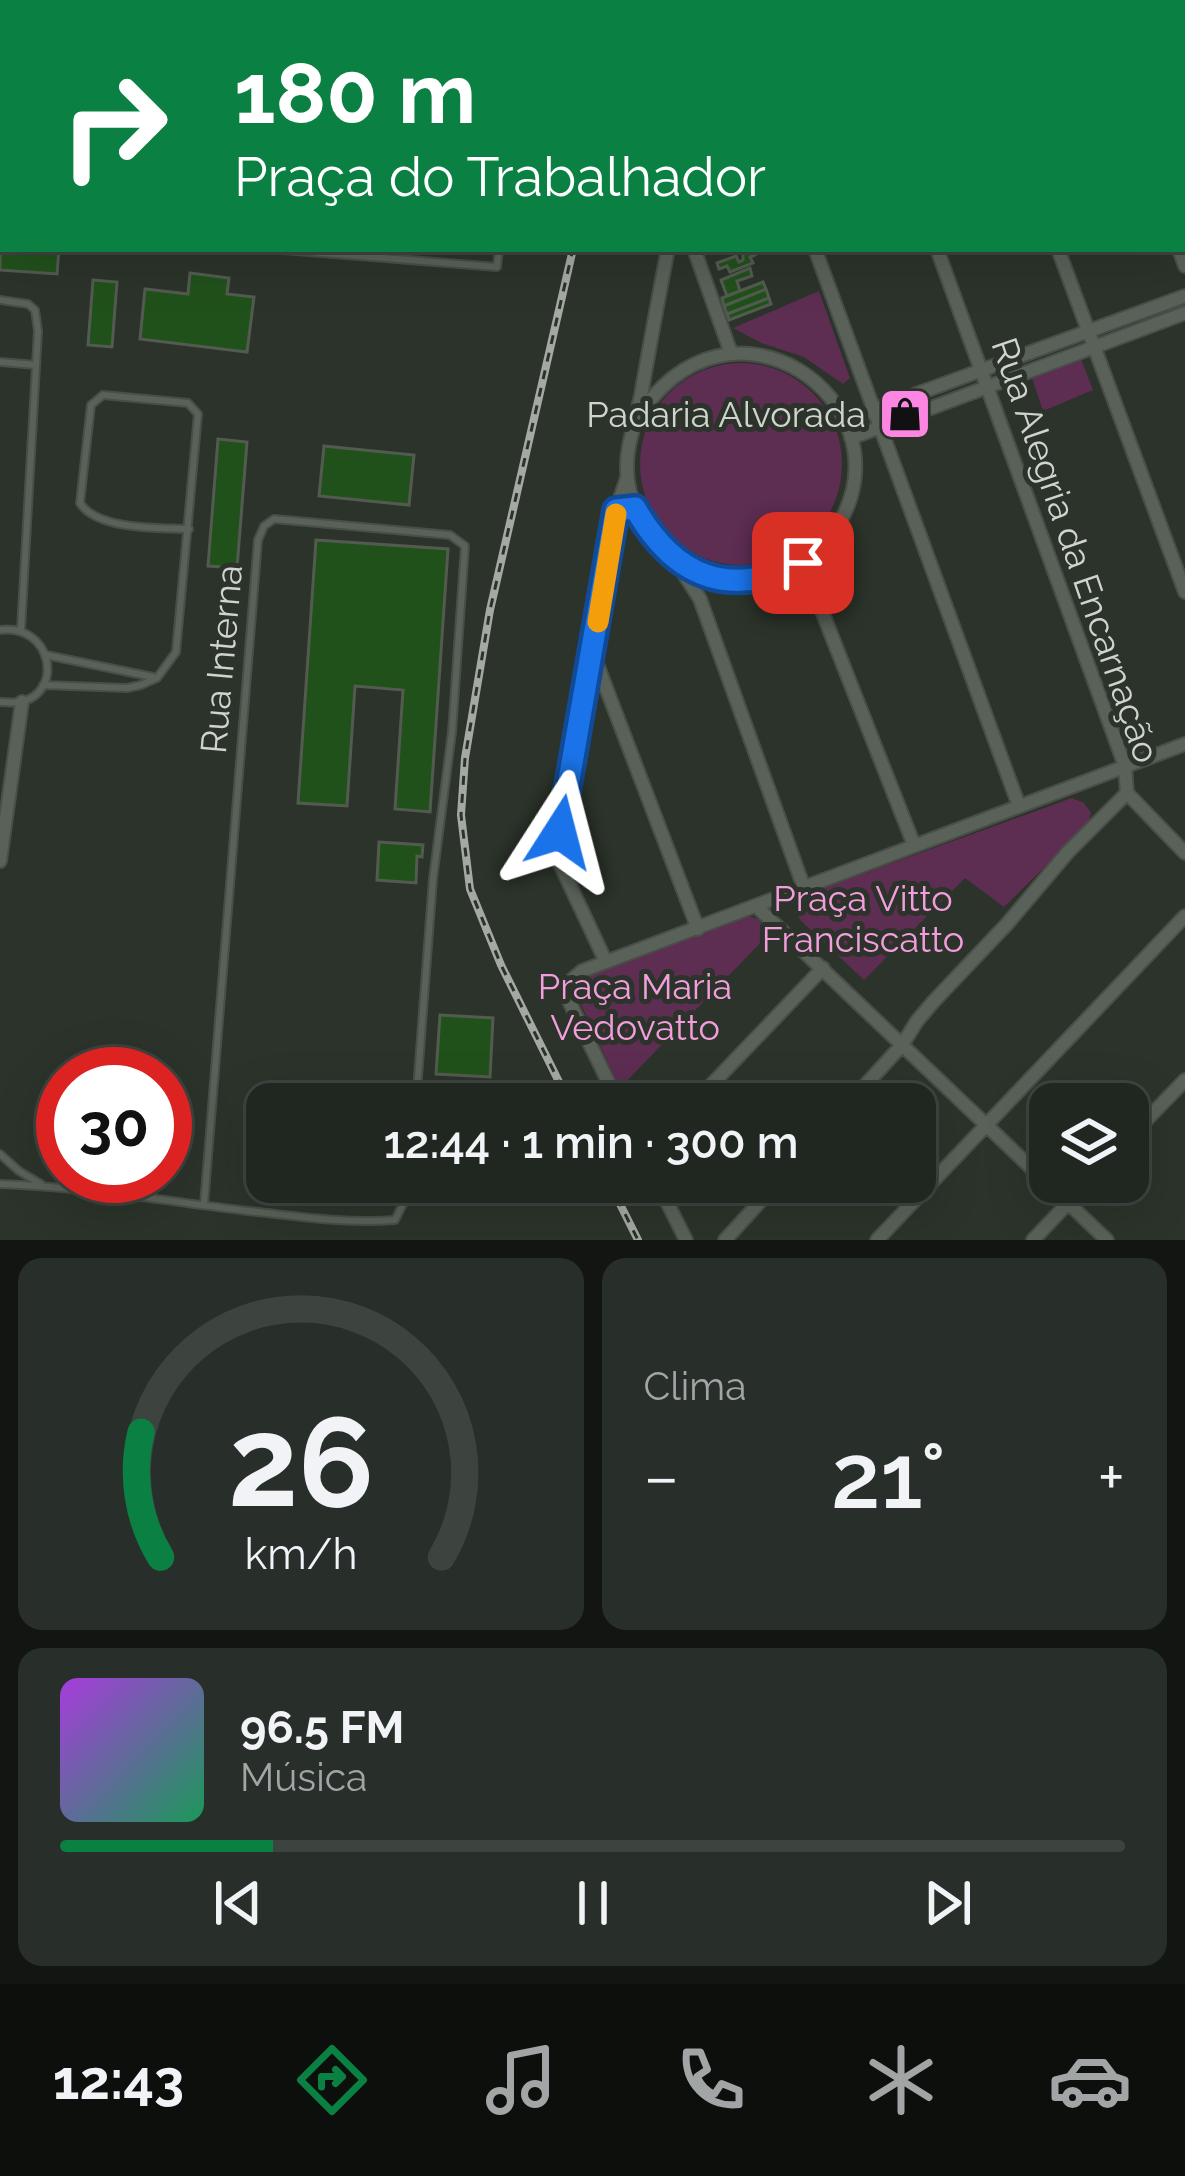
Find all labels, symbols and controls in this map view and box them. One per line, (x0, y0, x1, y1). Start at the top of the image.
text: 180 m (234, 44, 476, 143)
icon: right (36, 48, 192, 204)
text: Praça do Trabalhador (234, 145, 766, 209)
street label: Rua Alegria da Encarnação (983, 332, 1169, 768)
shop icon: Padaria Alvorada (877, 386, 933, 442)
place label: Padaria Alvorada (586, 393, 866, 435)
pin (752, 512, 854, 614)
icon: arrive (770, 530, 836, 596)
street label: Rua Interna (192, 563, 250, 755)
position arrow (497, 769, 623, 895)
park label: Praça Vitto Franciscatto (762, 877, 964, 960)
park label: Praça Maria Vedovatto (538, 965, 732, 1048)
speed limit sign: 30 (36, 1047, 192, 1203)
map controls (1029, 1083, 1149, 1203)
button: layers (1029, 1083, 1149, 1203)
text: 12:44 · 1 min · 300 m (384, 1116, 798, 1169)
text: Clima (644, 1363, 746, 1409)
text: 26 (228, 1389, 374, 1535)
text: 21° (831, 1423, 946, 1529)
text: − (644, 1438, 679, 1515)
text: + (1098, 1438, 1125, 1515)
text: km/h (244, 1529, 357, 1579)
text: 96.5 FM (240, 1701, 404, 1754)
text: Música (240, 1754, 367, 1800)
icon: previous (205, 1870, 271, 1936)
icon: pause (560, 1870, 626, 1936)
icon: next (915, 1870, 981, 1936)
icon: directions (290, 2038, 374, 2122)
icon: music (479, 2038, 563, 2122)
icon: phone (669, 2038, 753, 2122)
icon: climate (859, 2038, 943, 2122)
icon: car (1048, 2038, 1132, 2122)
text: 12:43 (53, 2048, 184, 2112)

